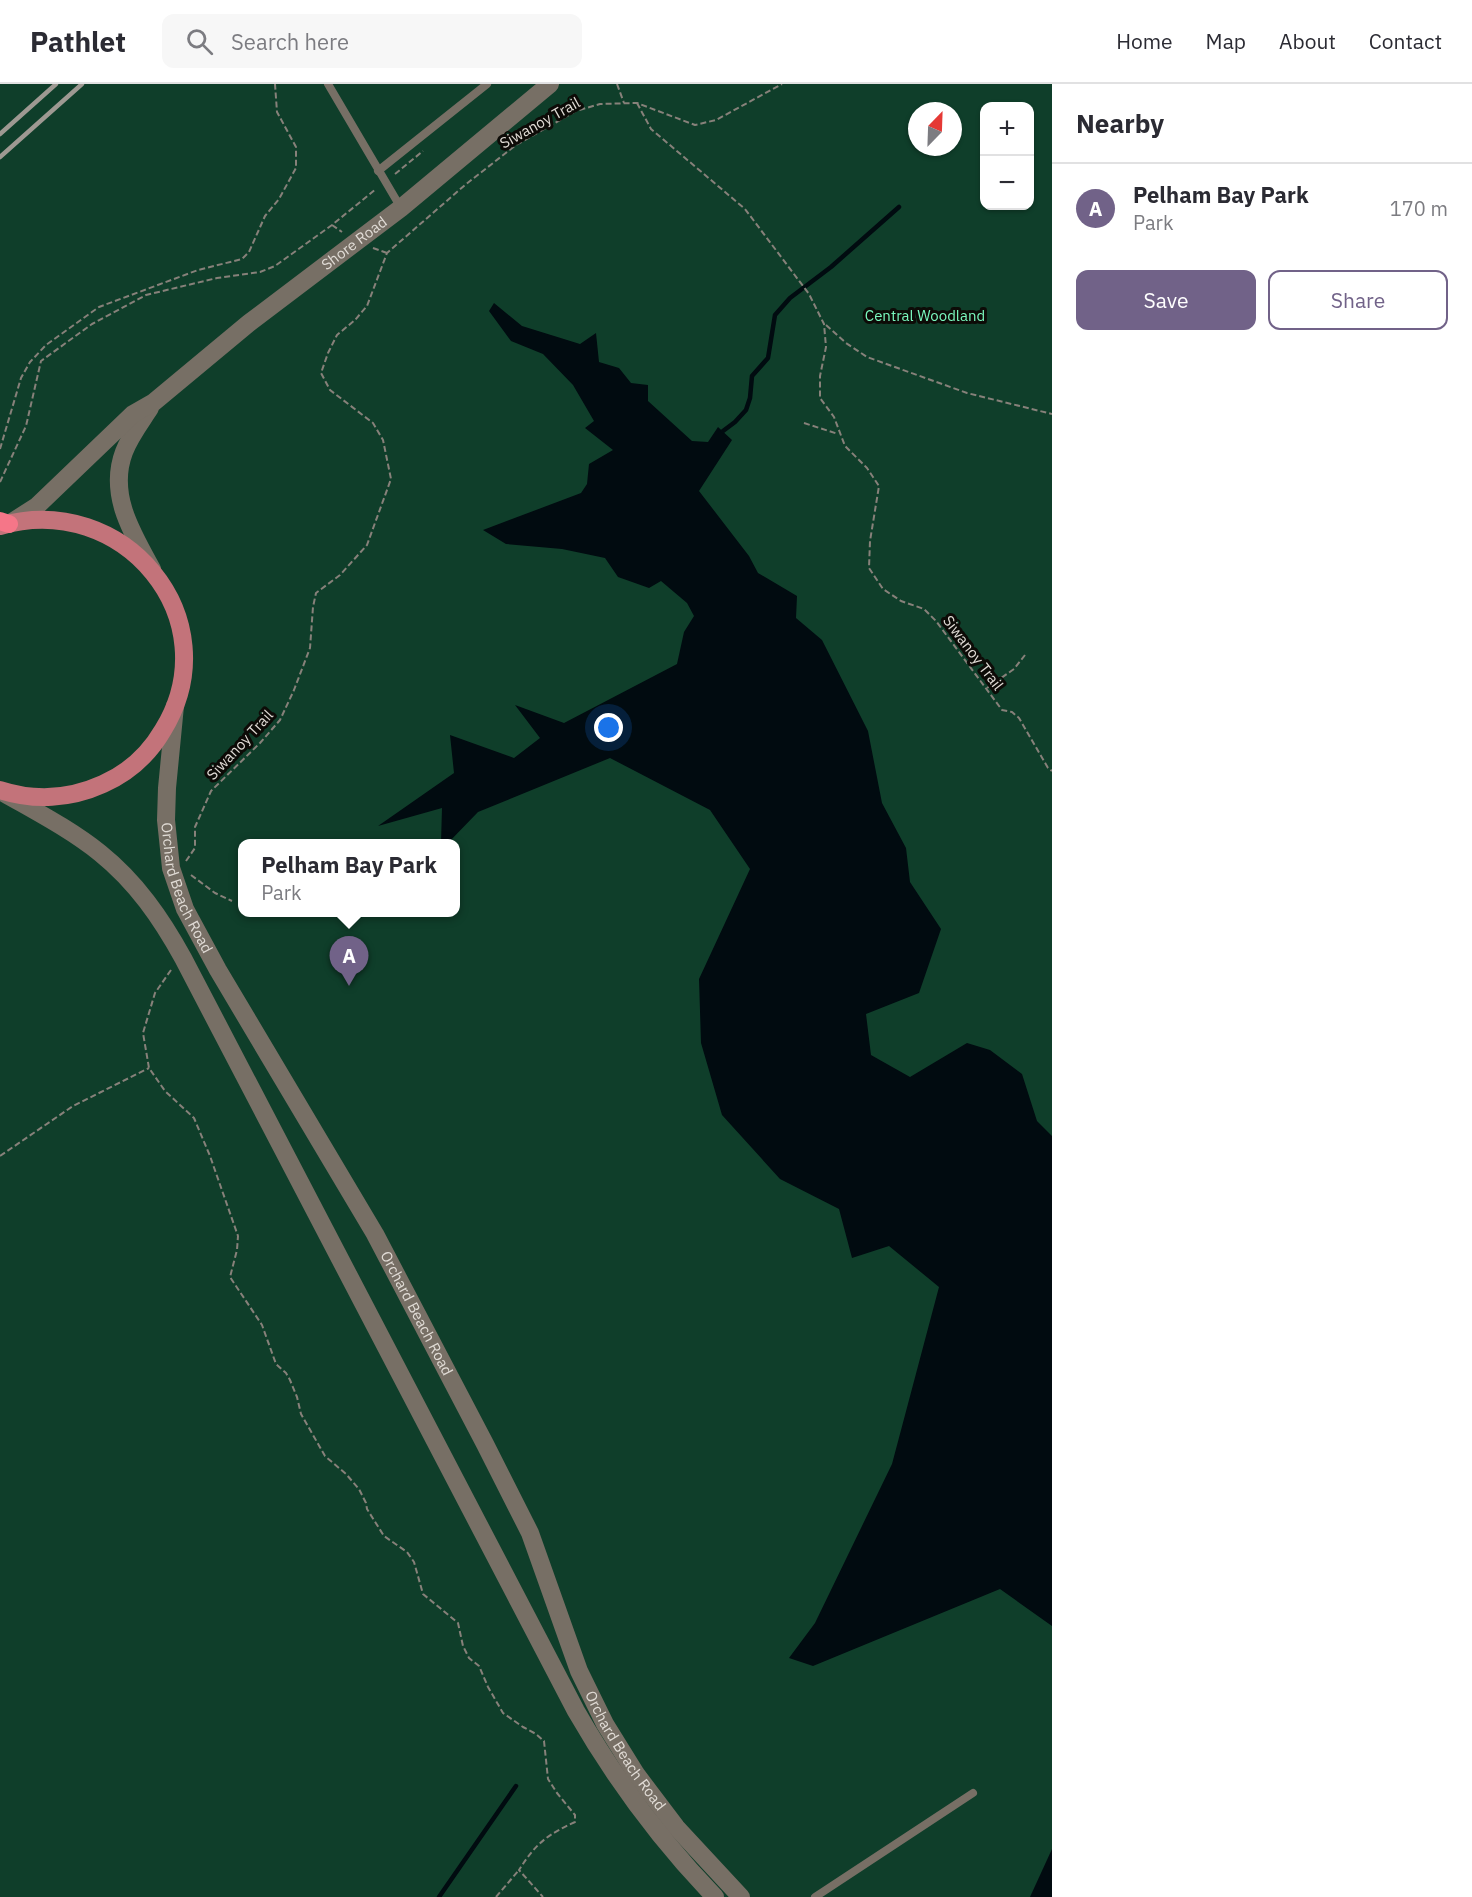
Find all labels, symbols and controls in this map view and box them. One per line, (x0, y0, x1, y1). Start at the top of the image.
search box (162, 14, 582, 68)
text: Pathlet (30, 23, 126, 60)
icon: search (183, 25, 216, 58)
text: Search here (231, 27, 349, 56)
text: Home (1116, 27, 1173, 55)
text: Map (1206, 27, 1246, 55)
text: About (1279, 27, 1336, 55)
text: Contact (1369, 27, 1442, 55)
street label: Siwanoy Trail (496, 93, 583, 152)
north arrow (908, 102, 962, 156)
map controls (980, 102, 1034, 210)
button: + (980, 102, 1034, 156)
text: Nearby (1076, 106, 1164, 140)
button: − (980, 156, 1034, 210)
text: Pelham Bay Park (1133, 180, 1309, 209)
text: A (1089, 195, 1102, 222)
text: 170 m (1390, 195, 1448, 222)
text: Park (1133, 209, 1173, 236)
street label: Shore Road (317, 212, 391, 274)
button: Save (1076, 270, 1256, 330)
button: Share (1268, 270, 1448, 330)
park label: Central Woodland (865, 306, 985, 325)
street label: Siwanoy Trail (939, 611, 1008, 694)
street label: Siwanoy Trail (202, 706, 277, 784)
your location (594, 713, 623, 742)
street label: Orchard Beach Road (157, 822, 217, 956)
popup (238, 839, 460, 917)
text: Pelham Bay Park (261, 850, 437, 879)
text: Park (261, 879, 302, 906)
pin: A (330, 936, 368, 986)
street label: Orchard Beach Road (377, 1248, 457, 1379)
street label: Orchard Beach Road (581, 1687, 670, 1814)

